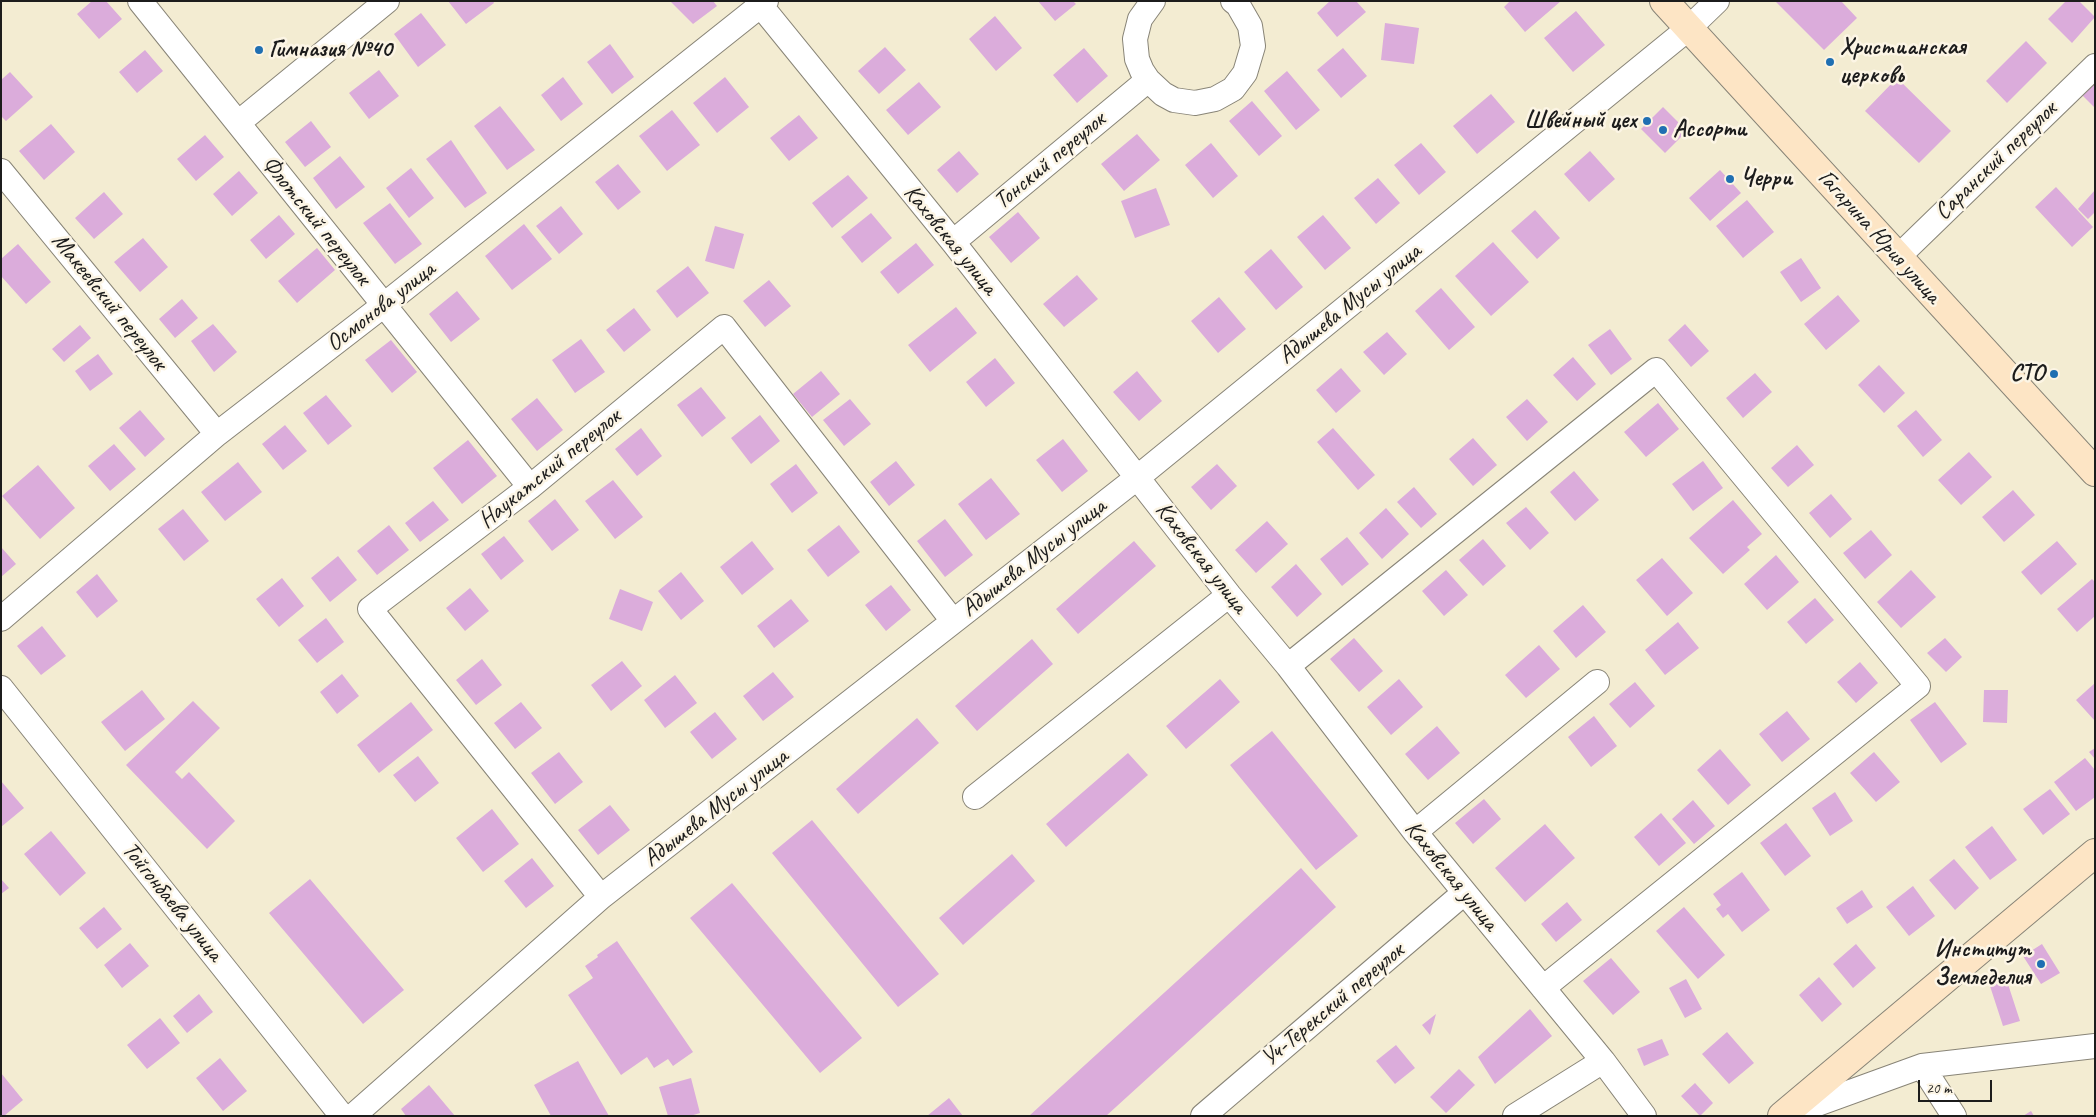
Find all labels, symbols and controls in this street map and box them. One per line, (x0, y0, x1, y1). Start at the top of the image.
place label: Христианская церковь (1840, 34, 1966, 90)
place label: Гимназия №40 (269, 36, 392, 64)
marker: Гимназия №40 (253, 44, 265, 56)
marker: Христианская церковь (1824, 56, 1836, 68)
street label: Саранский переулок (1929, 95, 2063, 227)
street label: Тонский переулок (988, 106, 1112, 216)
place label: Швейный цех (1524, 107, 1637, 135)
marker: Швейный цех (1641, 115, 1653, 127)
place label: Ассорти (1673, 116, 1747, 144)
marker: Ассорти (1657, 124, 1669, 136)
street label: Флотский переулок (255, 151, 377, 291)
street label: Гагарина Юрия улица (1811, 164, 1947, 310)
place label: Черри (1740, 165, 1792, 193)
marker: Черри (1724, 173, 1736, 185)
street label: Каховская улица (897, 179, 1003, 301)
street label: Макеевский переулок (45, 228, 173, 376)
street label: Адышева Мусы улица (1273, 237, 1427, 371)
street label: Осмонова улица (321, 256, 441, 358)
place label: CTO (2010, 360, 2044, 388)
marker: CTO (2048, 368, 2060, 380)
street label: Наукатский переулок (473, 403, 627, 535)
street label: Адышева Мусы улица (956, 493, 1112, 623)
street label: Каховская улица (1149, 497, 1253, 619)
street label: Адышева Мусы улица (638, 743, 794, 873)
street label: Каховская улица (1398, 815, 1504, 937)
street label: Тойгонбаева улица (115, 837, 229, 967)
place label: Институт Земледелия (1934, 936, 2031, 992)
street label: Уч-Терекский переулок (1256, 937, 1410, 1073)
marker: Институт Земледелия (2035, 958, 2047, 970)
scale bar (1921, 1070, 1995, 1102)
text: 20 m (1926, 1079, 1952, 1098)

